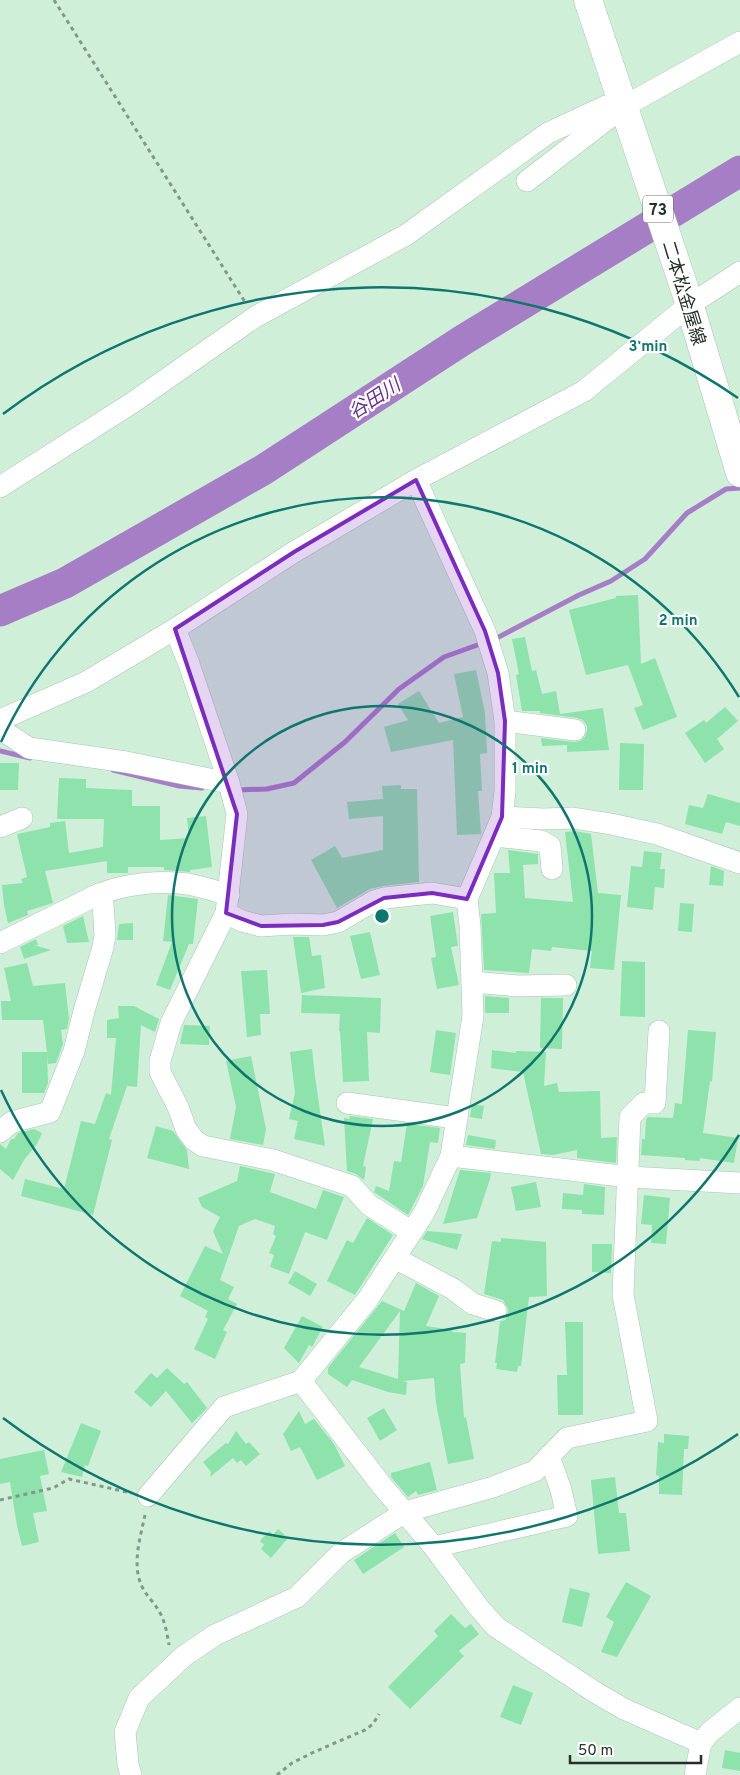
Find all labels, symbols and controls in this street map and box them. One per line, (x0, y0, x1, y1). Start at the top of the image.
road number: 73 (643, 195, 673, 222)
street label: 二本松金屋線 (656, 238, 709, 348)
text: 3 min (628, 338, 668, 357)
water label: 谷田川 (345, 373, 407, 425)
text: 2 min (658, 612, 698, 631)
text: 1 min (512, 760, 548, 779)
centre of rings (373, 907, 391, 925)
scale bar (570, 1732, 701, 1764)
text: 50 m (578, 1742, 613, 1761)

